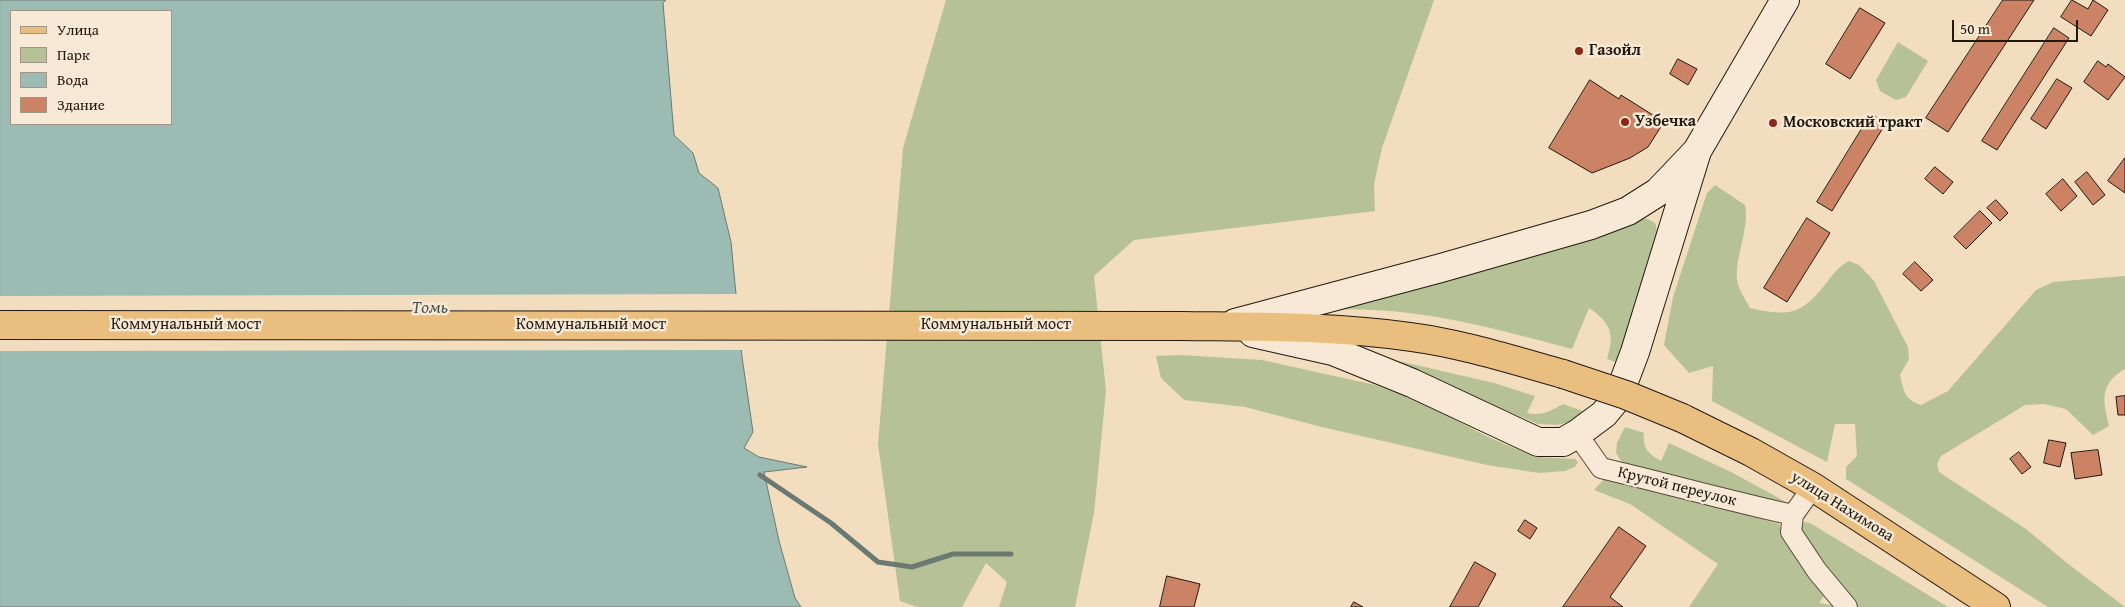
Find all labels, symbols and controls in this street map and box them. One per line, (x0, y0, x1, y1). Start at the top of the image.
legend (10, 10, 172, 125)
scale bar (1955, 10, 2081, 42)
text: 50 m (1960, 18, 1990, 39)
text: Улица (57, 19, 99, 40)
place label: Газойл (1589, 41, 1641, 61)
text: Парк (57, 44, 90, 65)
marker: Газойл (1573, 45, 1585, 57)
text: Вода (57, 69, 88, 90)
text: Здание (57, 94, 105, 115)
place label: Узбечка (1635, 112, 1696, 132)
place label: Московский тракт (1783, 113, 1922, 133)
marker: Узбечка (1619, 116, 1631, 128)
marker: Московский тракт (1767, 117, 1779, 129)
water label: Томь (412, 297, 448, 319)
street label: Коммунальный мост (111, 315, 261, 335)
street label: Коммунальный мост (516, 315, 666, 335)
street label: Коммунальный мост (921, 315, 1071, 335)
street label: Крутой переулок (1616, 463, 1738, 511)
street label: улица Нахимова (1787, 468, 1897, 546)

